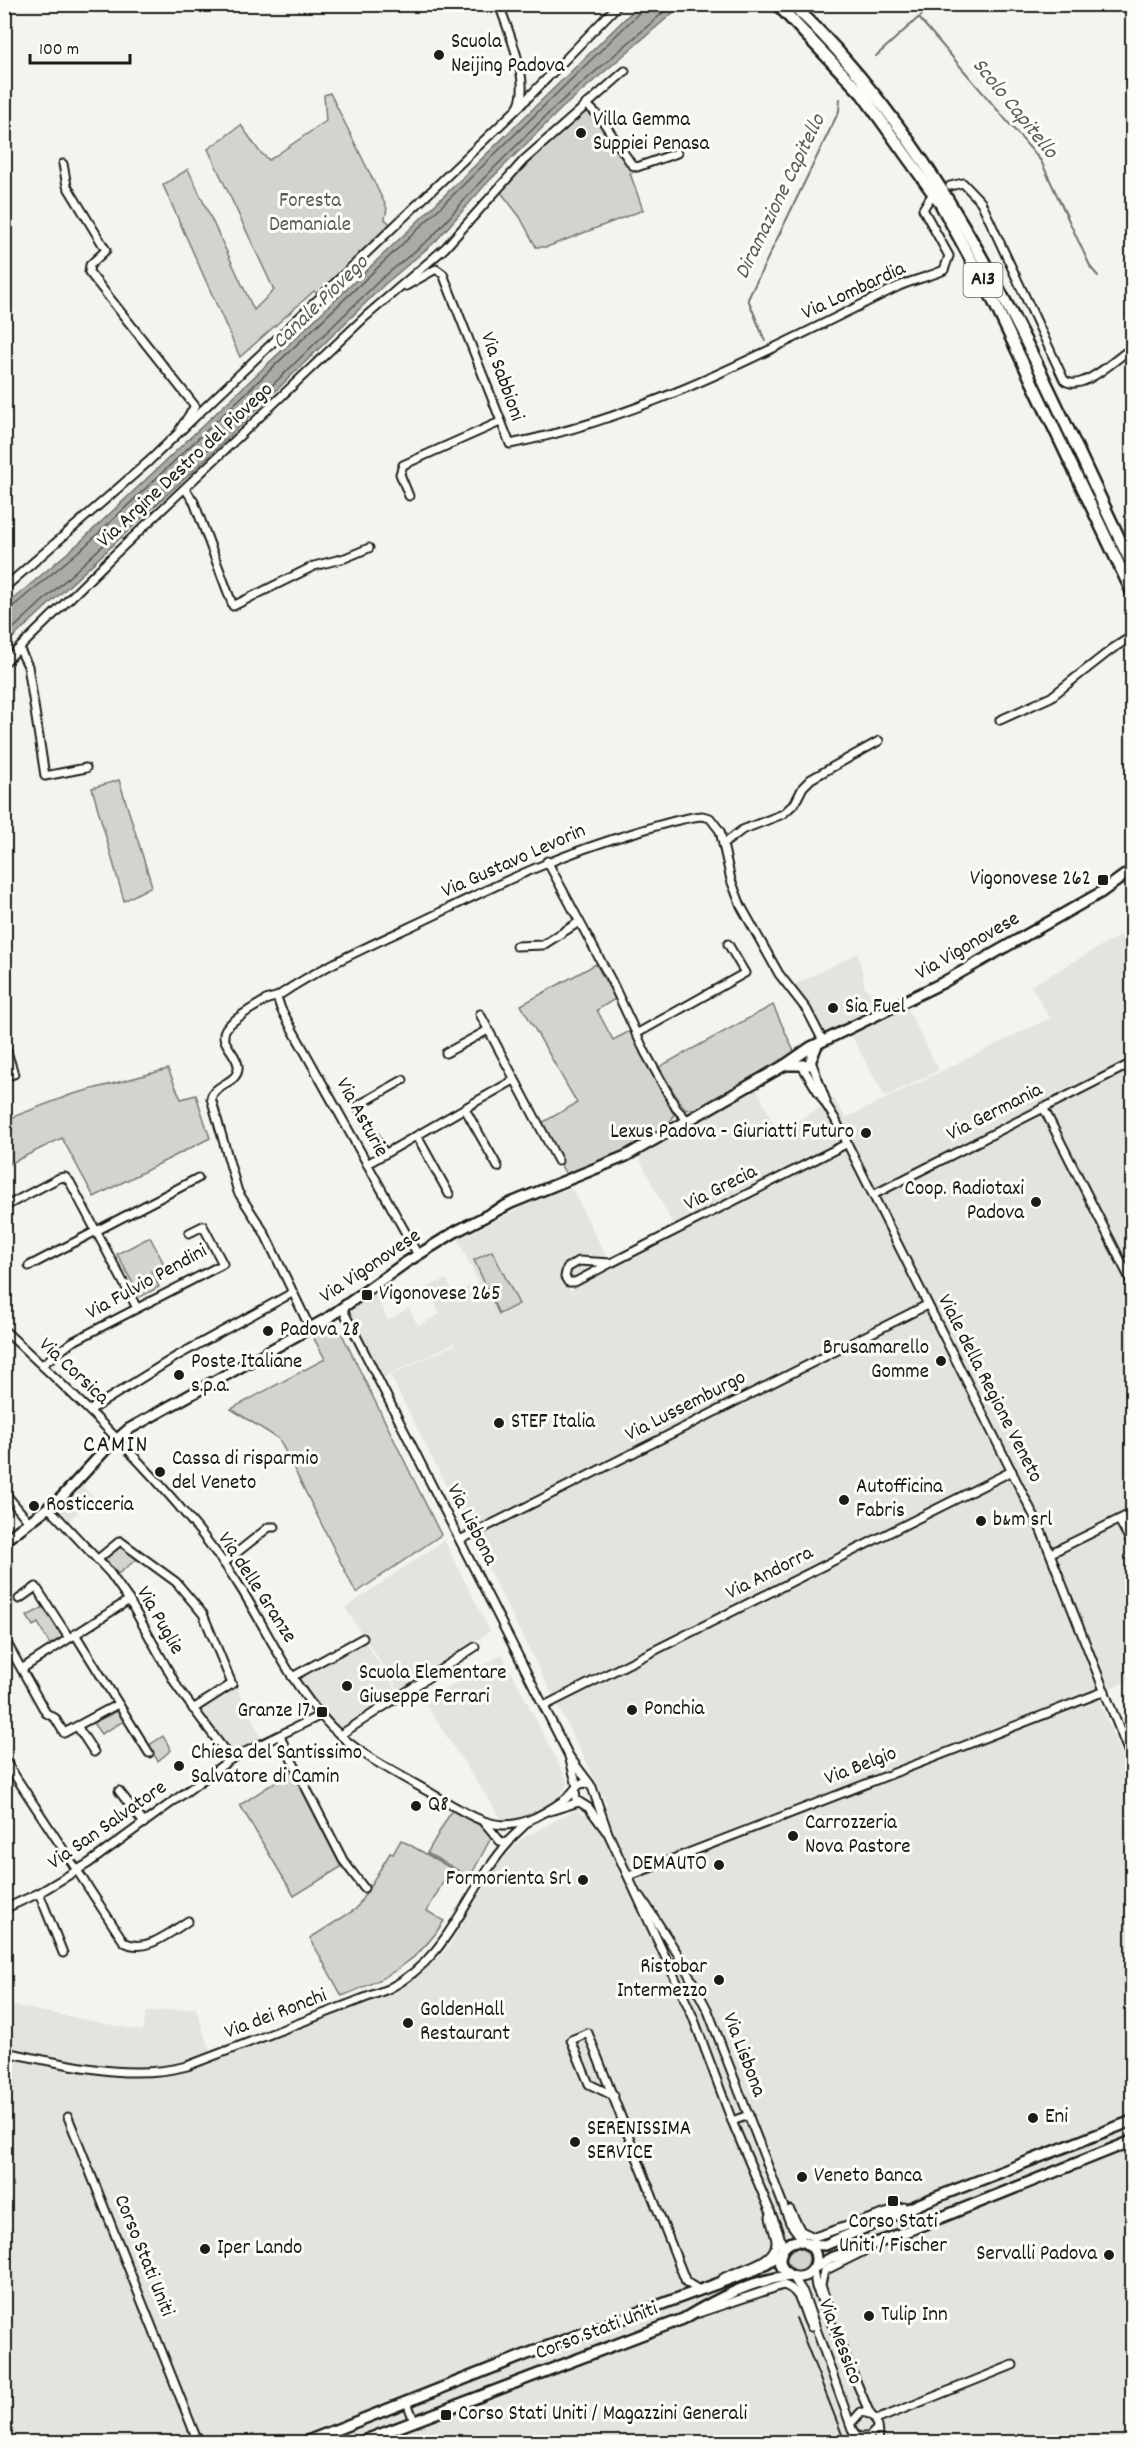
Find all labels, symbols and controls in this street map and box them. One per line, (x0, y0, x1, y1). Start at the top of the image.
scale bar (30, 27, 130, 65)
place label: Scuola Neijing Padova (451, 28, 566, 82)
text: 100 m (39, 38, 79, 63)
marker: Scuola Neijing Padova (432, 48, 446, 62)
water label: Scolo Capitello (964, 52, 1065, 167)
place label: Villa Gemma Suppiei Penasa (593, 106, 711, 160)
water label: Diramazione Capitello (728, 108, 835, 285)
marker: Villa Gemma Suppiei Penasa (574, 126, 588, 140)
park label: Foresta Demaniale (269, 187, 351, 241)
water label: Canale Piovego (266, 248, 377, 357)
street label: Via Lombardia (797, 254, 912, 329)
road number: A13 (964, 263, 1002, 297)
street label: Via Sabbioni (471, 328, 531, 426)
street label: Via Argine Destro del Piovego (91, 376, 281, 556)
street label: Via Gustavo Levorin (437, 817, 591, 907)
place label: Vigonovese 262 (970, 865, 1091, 895)
marker: Vigonovese 262 (1096, 873, 1110, 887)
street label: Via Vigonovese (910, 905, 1026, 989)
place label: Sia Fuel (845, 993, 905, 1023)
marker: Sia Fuel (826, 1001, 840, 1015)
street label: Via Asturie (327, 1073, 395, 1163)
street label: Via Germania (942, 1076, 1049, 1150)
place label: Lexus Padova - Giuriatti Futuro (610, 1118, 854, 1148)
marker: Lexus Padova - Giuriatti Futuro (859, 1126, 873, 1140)
street label: Via Grecia (679, 1157, 764, 1220)
place label: Coop. Radiotaxi Padova (905, 1175, 1025, 1229)
marker: Coop. Radiotaxi Padova (1029, 1195, 1043, 1209)
street label: Via Vigonovese (314, 1222, 428, 1312)
street label: Via Fulvio Pendini (81, 1237, 213, 1329)
place label: Vigonovese 265 (379, 1280, 501, 1310)
marker: Vigonovese 265 (360, 1288, 374, 1302)
street label: Viale della Regione Veneto (929, 1290, 1049, 1488)
place label: Padova 28 (280, 1316, 360, 1346)
marker: Padova 28 (261, 1324, 275, 1338)
street label: Via Corsica (31, 1331, 116, 1413)
place label: Brusamarello Gomme (823, 1334, 929, 1388)
place label: Poste Italiane s.p.a. (191, 1348, 302, 1402)
marker: Brusamarello Gomme (934, 1354, 948, 1368)
street label: Via Lussemburgo (620, 1364, 752, 1450)
marker: Poste Italiane s.p.a. (172, 1368, 186, 1382)
place label: STEF Italia (511, 1408, 596, 1438)
marker: STEF Italia (492, 1416, 506, 1430)
district label: CAMIN (83, 1429, 149, 1463)
place label: Cassa di risparmio del Veneto (172, 1445, 318, 1499)
marker: Cassa di risparmio del Veneto (153, 1465, 167, 1479)
place label: Autofficina Fabris (856, 1473, 944, 1527)
street label: Via Lisbona (438, 1479, 505, 1572)
place label: Rosticceria (46, 1491, 135, 1521)
marker: Autofficina Fabris (837, 1493, 851, 1507)
marker: Rosticceria (27, 1499, 41, 1513)
place label: b&m srl (993, 1506, 1052, 1536)
marker: b&m srl (974, 1514, 988, 1528)
street label: Via delle Granze (209, 1527, 303, 1649)
street label: Via Andorra (721, 1539, 820, 1609)
street label: Via Puglie (127, 1581, 191, 1661)
place label: Scuola Elementare Giuseppe Ferrari (359, 1659, 507, 1713)
marker: Scuola Elementare Giuseppe Ferrari (340, 1679, 354, 1693)
place label: Ponchia (644, 1695, 705, 1725)
place label: Granze 17 (237, 1697, 310, 1727)
marker: Ponchia (625, 1703, 639, 1717)
marker: Granze 17 (315, 1705, 329, 1719)
place label: Chiesa del Santissimo Salvatore di Camin (191, 1739, 362, 1793)
street label: Via Belgio (821, 1740, 901, 1794)
marker: Chiesa del Santissimo Salvatore di Camin (172, 1759, 186, 1773)
street label: Via San Salvatore (42, 1774, 174, 1878)
place label: Q8 (428, 1791, 449, 1821)
marker: Q8 (409, 1799, 423, 1813)
place label: Carrozzeria Nova Pastore (805, 1809, 910, 1863)
marker: Carrozzeria Nova Pastore (786, 1829, 800, 1843)
place label: DEMAUTO (632, 1850, 707, 1880)
marker: DEMAUTO (712, 1858, 726, 1872)
place label: Formorienta Srl (446, 1865, 571, 1895)
marker: Formorienta Srl (576, 1873, 590, 1887)
place label: Ristobar Intermezzo (617, 1953, 707, 2007)
marker: Ristobar Intermezzo (712, 1973, 726, 1987)
street label: Via dei Ronchi (220, 1982, 332, 2048)
place label: GoldenHall Restaurant (420, 1996, 510, 2050)
street label: Via Lisbona (713, 2009, 773, 2102)
marker: GoldenHall Restaurant (401, 2016, 415, 2030)
place label: Eni (1045, 2103, 1068, 2133)
marker: Eni (1026, 2111, 1040, 2125)
place label: SERENISSIMA SERVICE (587, 2115, 691, 2169)
marker: SERENISSIMA SERVICE (568, 2135, 582, 2149)
place label: Veneto Banca (814, 2162, 923, 2192)
marker: Veneto Banca (795, 2170, 809, 2184)
street label: Corso Stati Uniti (105, 2191, 181, 2322)
marker: Corso Stati Uniti / Fischer (886, 2194, 900, 2208)
place label: Corso Stati Uniti / Fischer (839, 2208, 947, 2262)
place label: Iper Lando (217, 2234, 302, 2264)
place label: Servalli Padova (976, 2240, 1098, 2270)
marker: Iper Lando (198, 2242, 212, 2256)
marker: Servalli Padova (1102, 2248, 1116, 2262)
street label: Corso Stati Uniti (531, 2295, 663, 2369)
street label: Via Messico (809, 2295, 869, 2389)
place label: Tulip Inn (881, 2301, 948, 2331)
marker: Tulip Inn (862, 2309, 876, 2323)
place label: Corso Stati Uniti / Magazzini Generali (458, 2400, 747, 2430)
marker: Corso Stati Uniti / Magazzini Generali (439, 2408, 453, 2422)

